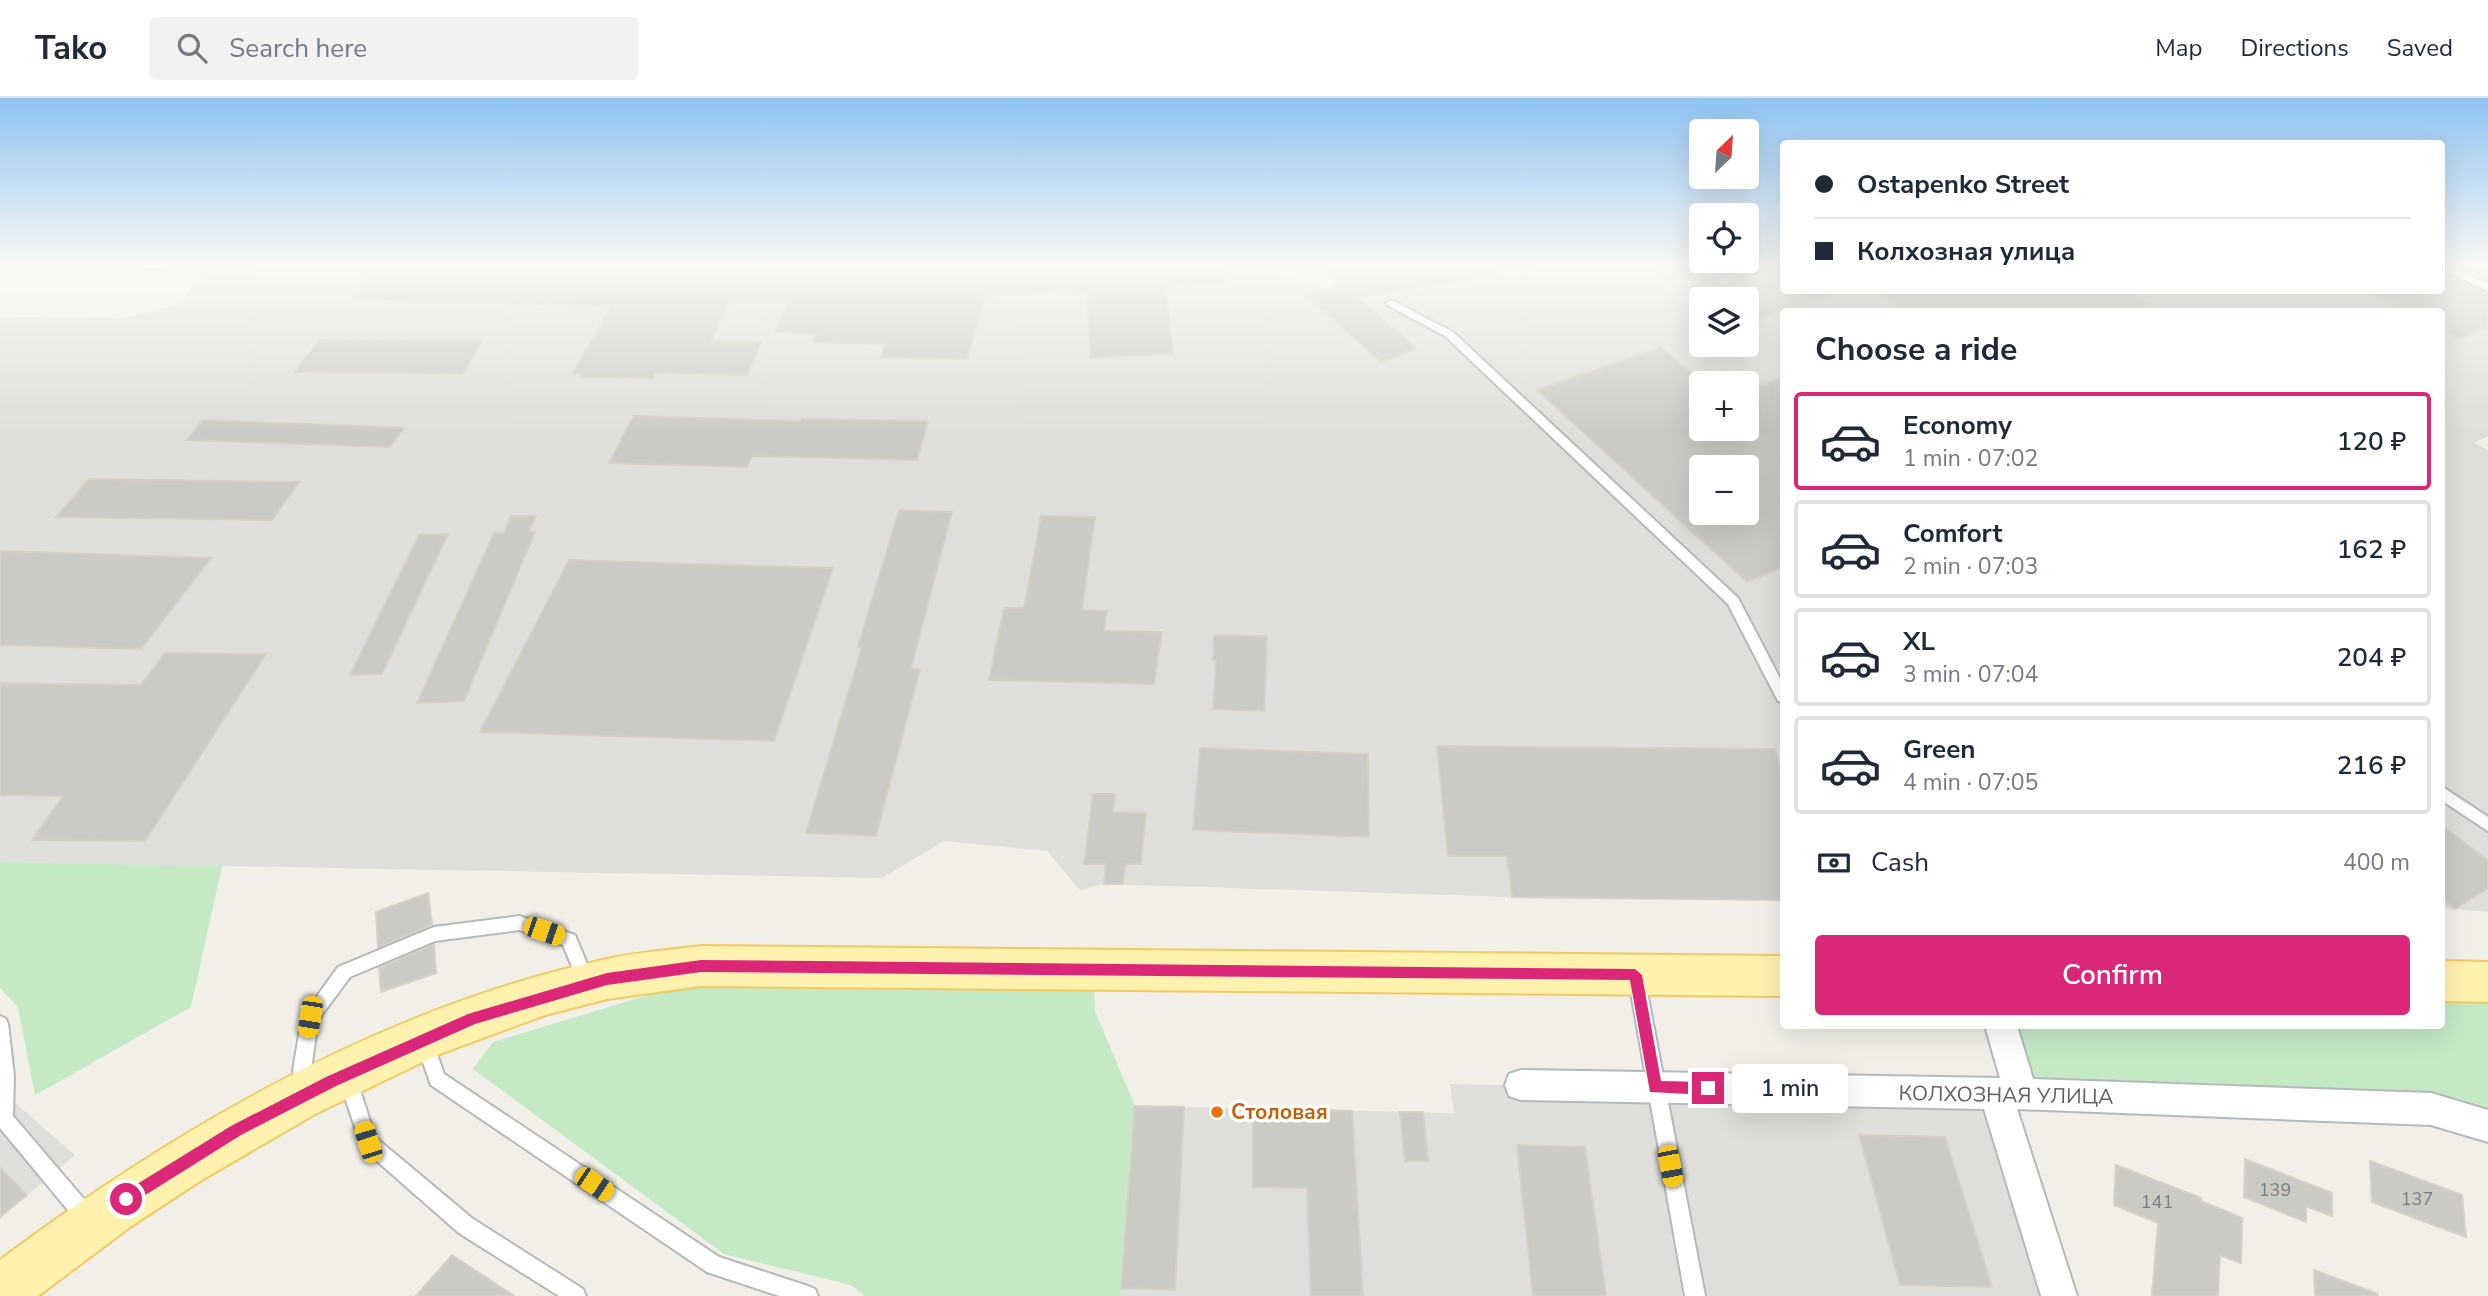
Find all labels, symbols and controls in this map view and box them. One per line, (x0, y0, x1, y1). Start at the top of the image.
search box (149, 17, 639, 80)
text: Tako (35, 26, 107, 71)
icon: search (173, 29, 211, 67)
text: Search here (229, 31, 367, 66)
text: Map (2155, 32, 2202, 64)
text: Directions (2240, 32, 2349, 64)
text: Saved (2387, 32, 2453, 64)
north arrow (1689, 119, 1759, 189)
map controls (1689, 119, 1759, 525)
text: Ostapenko Street (1857, 167, 2069, 202)
button: locate (1689, 203, 1759, 273)
text: Колхозная улица (1857, 234, 2075, 269)
button: layers (1689, 287, 1759, 357)
text: Choose a ride (1815, 328, 2017, 371)
button: + (1689, 371, 1759, 441)
text: Economy (1903, 408, 2012, 443)
icon: car (1819, 410, 1882, 473)
text: 120 ₽ (2337, 424, 2406, 459)
text: 1 min · 07:02 (1903, 443, 2038, 474)
button: − (1689, 455, 1759, 525)
text: Comfort (1903, 516, 2003, 551)
icon: car (1819, 518, 1882, 581)
text: 162 ₽ (2337, 532, 2406, 567)
text: 2 min · 07:03 (1903, 551, 2038, 582)
text: XL (1903, 624, 1935, 659)
icon: car (1819, 626, 1882, 689)
text: 204 ₽ (2337, 640, 2406, 675)
text: 3 min · 07:04 (1903, 659, 2038, 690)
text: Green (1903, 732, 1976, 767)
icon: car (1819, 734, 1882, 797)
text: 216 ₽ (2337, 748, 2406, 783)
text: 4 min · 07:05 (1903, 767, 2038, 798)
icon: cash (1815, 844, 1853, 882)
text: Cash (1871, 845, 1929, 880)
text: 400 m (2343, 847, 2410, 878)
car (521, 914, 568, 948)
button: Confirm (1815, 935, 2410, 1015)
car (297, 995, 324, 1039)
callout: 1 min (1732, 1063, 1848, 1112)
route end (1692, 1072, 1724, 1104)
text: 1 min (1761, 1073, 1819, 1104)
street label: КОЛХОЗНАЯ УЛИЦА (1898, 1079, 2114, 1111)
place label: Столовая (1231, 1098, 1328, 1126)
marker: Столовая (1209, 1104, 1225, 1120)
car (352, 1119, 385, 1165)
car (1656, 1143, 1685, 1189)
car (571, 1164, 618, 1204)
house number: 139 (2259, 1178, 2291, 1202)
route start (110, 1183, 142, 1215)
house number: 137 (2401, 1187, 2433, 1211)
house number: 141 (2141, 1190, 2173, 1214)

